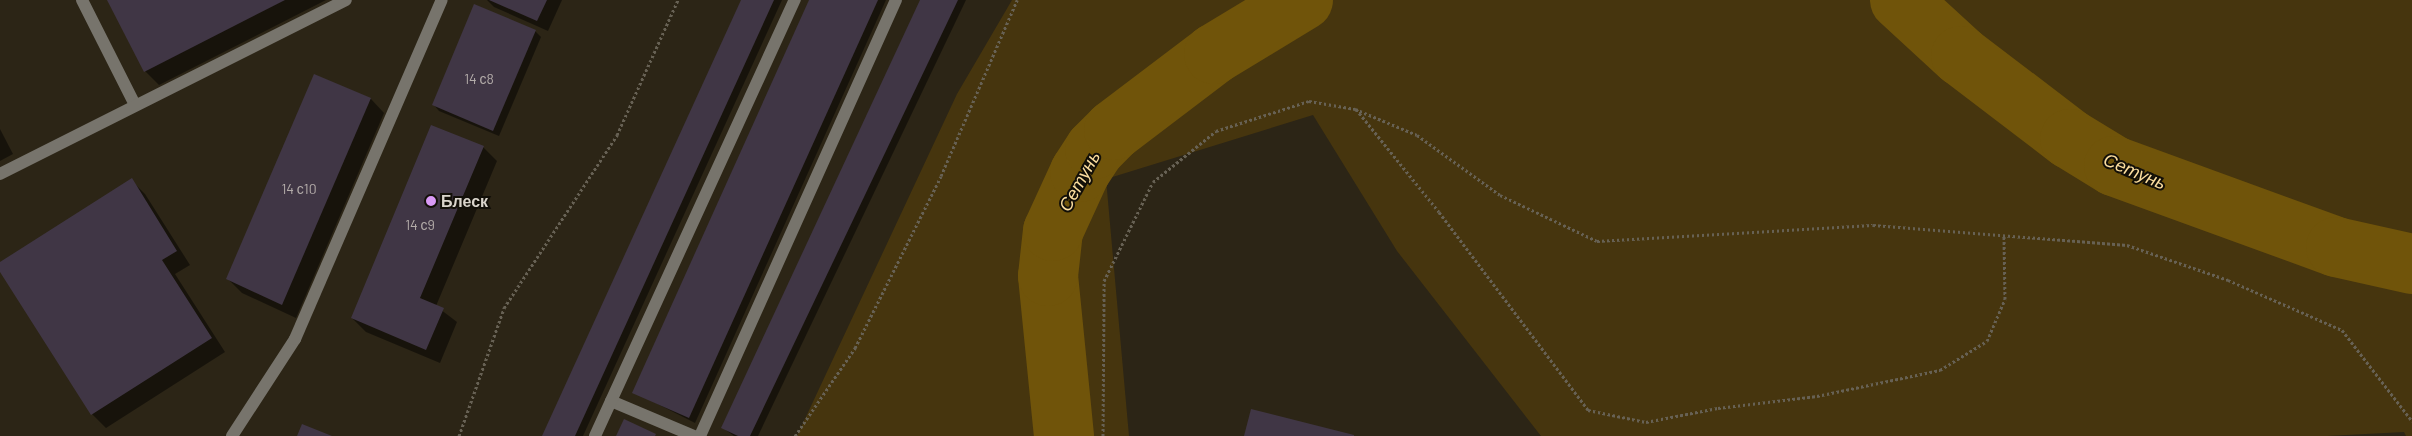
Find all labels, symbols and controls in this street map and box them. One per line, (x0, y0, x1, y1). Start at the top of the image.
house number: 14 с8 (464, 71, 494, 87)
water label: Сетунь (1054, 147, 1104, 215)
water label: Сетунь (2101, 148, 2169, 194)
house number: 14 с10 (281, 181, 317, 197)
place label: Блеск (441, 191, 488, 211)
marker: Блеск (425, 195, 437, 207)
house number: 14 с9 (405, 217, 435, 233)

